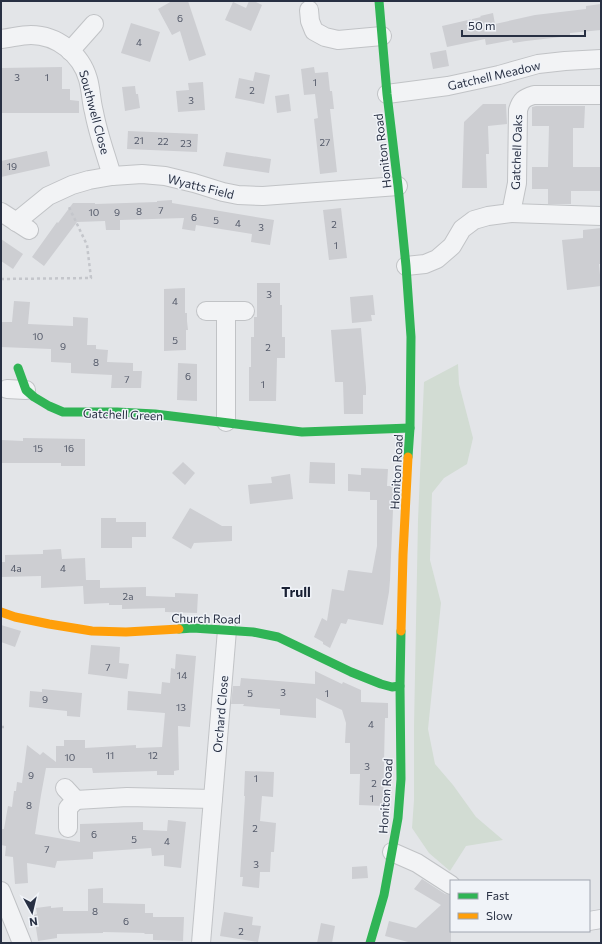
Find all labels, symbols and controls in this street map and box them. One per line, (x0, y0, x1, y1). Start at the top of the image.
house number: 6 (177, 12, 183, 24)
scale bar (462, 12, 585, 38)
text: 50 m (468, 18, 496, 32)
house number: 4 (136, 36, 142, 48)
street label: Gatchell Meadow (446, 57, 542, 93)
street label: Southwell Close (77, 68, 113, 156)
house number: 3 (14, 71, 20, 83)
house number: 1 (45, 71, 49, 83)
house number: 1 (313, 76, 317, 88)
house number: 2 (249, 84, 255, 96)
house number: 3 (188, 94, 194, 106)
street label: Honiton Road (370, 113, 394, 189)
street label: Gatchell Oaks (508, 114, 524, 190)
house number: 21 (134, 134, 144, 146)
house number: 22 (157, 135, 169, 147)
house number: 27 (320, 136, 330, 148)
house number: 23 (180, 137, 192, 149)
house number: 19 (7, 160, 17, 172)
street label: Wyatts Field (166, 171, 236, 201)
house number: 7 (158, 204, 164, 216)
house number: 8 (136, 205, 142, 217)
house number: 10 (89, 206, 99, 218)
house number: 9 (114, 206, 120, 218)
house number: 6 (191, 211, 197, 223)
house number: 5 (213, 214, 219, 226)
house number: 4 (235, 217, 241, 229)
house number: 2 (331, 218, 337, 230)
house number: 3 (258, 221, 264, 233)
house number: 1 (334, 239, 338, 251)
house number: 3 (266, 288, 272, 300)
house number: 4 (172, 295, 178, 307)
house number: 10 (33, 330, 43, 342)
house number: 5 (172, 334, 178, 346)
house number: 9 (60, 340, 66, 352)
house number: 2 (265, 341, 271, 353)
house number: 8 (93, 356, 99, 368)
house number: 6 (185, 370, 191, 382)
house number: 7 (124, 373, 130, 385)
house number: 1 (261, 378, 265, 390)
street label: Gatchell Green (83, 406, 163, 422)
street label: Honiton Road (387, 434, 405, 510)
house number: 15 (33, 442, 43, 454)
house number: 16 (64, 442, 74, 454)
house number: 4a (10, 562, 22, 574)
house number: 4 (60, 562, 66, 574)
district label: Trull (281, 583, 311, 600)
house number: 2a (123, 590, 133, 602)
street label: Church Road (171, 610, 241, 626)
house number: 7 (105, 661, 111, 673)
house number: 14 (177, 669, 187, 681)
street label: Orchard Close (210, 675, 230, 753)
house number: 3 (280, 686, 286, 698)
house number: 5 (247, 687, 253, 699)
house number: 1 (325, 687, 329, 699)
house number: 9 (42, 693, 48, 705)
house number: 13 (176, 701, 186, 713)
house number: 4 (368, 718, 374, 730)
house number: 11 (106, 749, 114, 761)
house number: 12 (148, 749, 158, 761)
house number: 10 (65, 751, 75, 763)
street label: Honiton Road (375, 758, 395, 834)
house number: 3 (364, 760, 370, 772)
house number: 9 (28, 769, 34, 781)
house number: 1 (254, 772, 258, 784)
house number: 2 (371, 777, 377, 789)
house number: 1 (370, 792, 374, 804)
house number: 8 (26, 799, 32, 811)
house number: 2 (252, 822, 258, 834)
house number: 6 (91, 828, 97, 840)
house number: 5 (131, 833, 137, 845)
house number: 4 (164, 835, 170, 847)
house number: 7 (44, 843, 50, 855)
house number: 3 (253, 858, 259, 870)
legend (450, 880, 590, 932)
text: Fast (486, 888, 509, 902)
north arrow (12, 892, 52, 932)
house number: 8 (92, 905, 98, 917)
text: Slow (486, 908, 513, 922)
text: N (28, 915, 38, 929)
house number: 6 (123, 915, 129, 927)
house number: 2 (238, 925, 244, 937)

